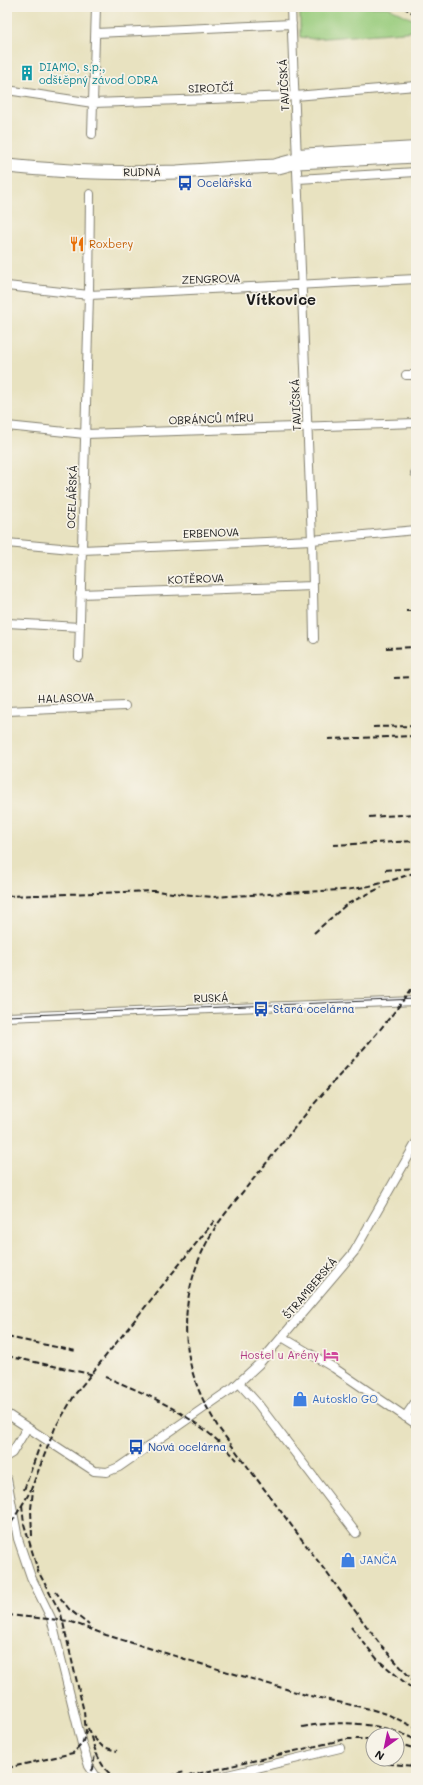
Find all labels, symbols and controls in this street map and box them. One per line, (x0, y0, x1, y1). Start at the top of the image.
place label: DIAMO, s.p., odštěpný závod ODRA (39, 59, 158, 87)
street label: TAVIČSKÁ (275, 59, 292, 112)
building icon: DIAMO, s.p., odštěpný závod ODRA (18, 64, 36, 82)
street label: SIROTČÍ (188, 79, 234, 96)
street label: RUDNÁ (123, 164, 161, 179)
bus stop icon: Ocelářská (176, 174, 194, 192)
place label: Ocelářská (197, 175, 252, 190)
restaurant icon: Roxbery (68, 235, 86, 253)
place label: Roxbery (89, 236, 134, 251)
street label: ZENGROVA (181, 270, 241, 287)
district label: Vítkovice (246, 289, 316, 309)
street label: TAVIČSKÁ (287, 379, 304, 431)
street label: OBRÁNCŮ MÍRU (168, 410, 254, 427)
street label: OCELÁŘSKÁ (63, 465, 80, 529)
street label: ERBENOVA (183, 524, 239, 541)
street label: KOTĚROVA (167, 570, 225, 587)
street label: HALASOVA (37, 689, 95, 706)
street label: RUSKÁ (193, 989, 229, 1006)
bus stop icon: Stará ocelárna (252, 1000, 270, 1018)
place label: Stará ocelárna (273, 1001, 355, 1016)
street label: ŠTRAMBERSKÁ (279, 1254, 340, 1322)
hotel icon: Hostel u Arény (322, 1346, 340, 1364)
place label: Hostel u Arény (240, 1347, 319, 1362)
shop icon: Autosklo GO (291, 1390, 309, 1408)
place label: Autosklo GO (312, 1391, 378, 1406)
bus stop icon: Nová ocelárna (127, 1438, 145, 1456)
place label: Nová ocelárna (148, 1439, 226, 1454)
shop icon: JANČA (339, 1551, 357, 1569)
place label: JANČA (360, 1552, 397, 1567)
north arrow (365, 1727, 405, 1767)
text: N (372, 1747, 387, 1764)

